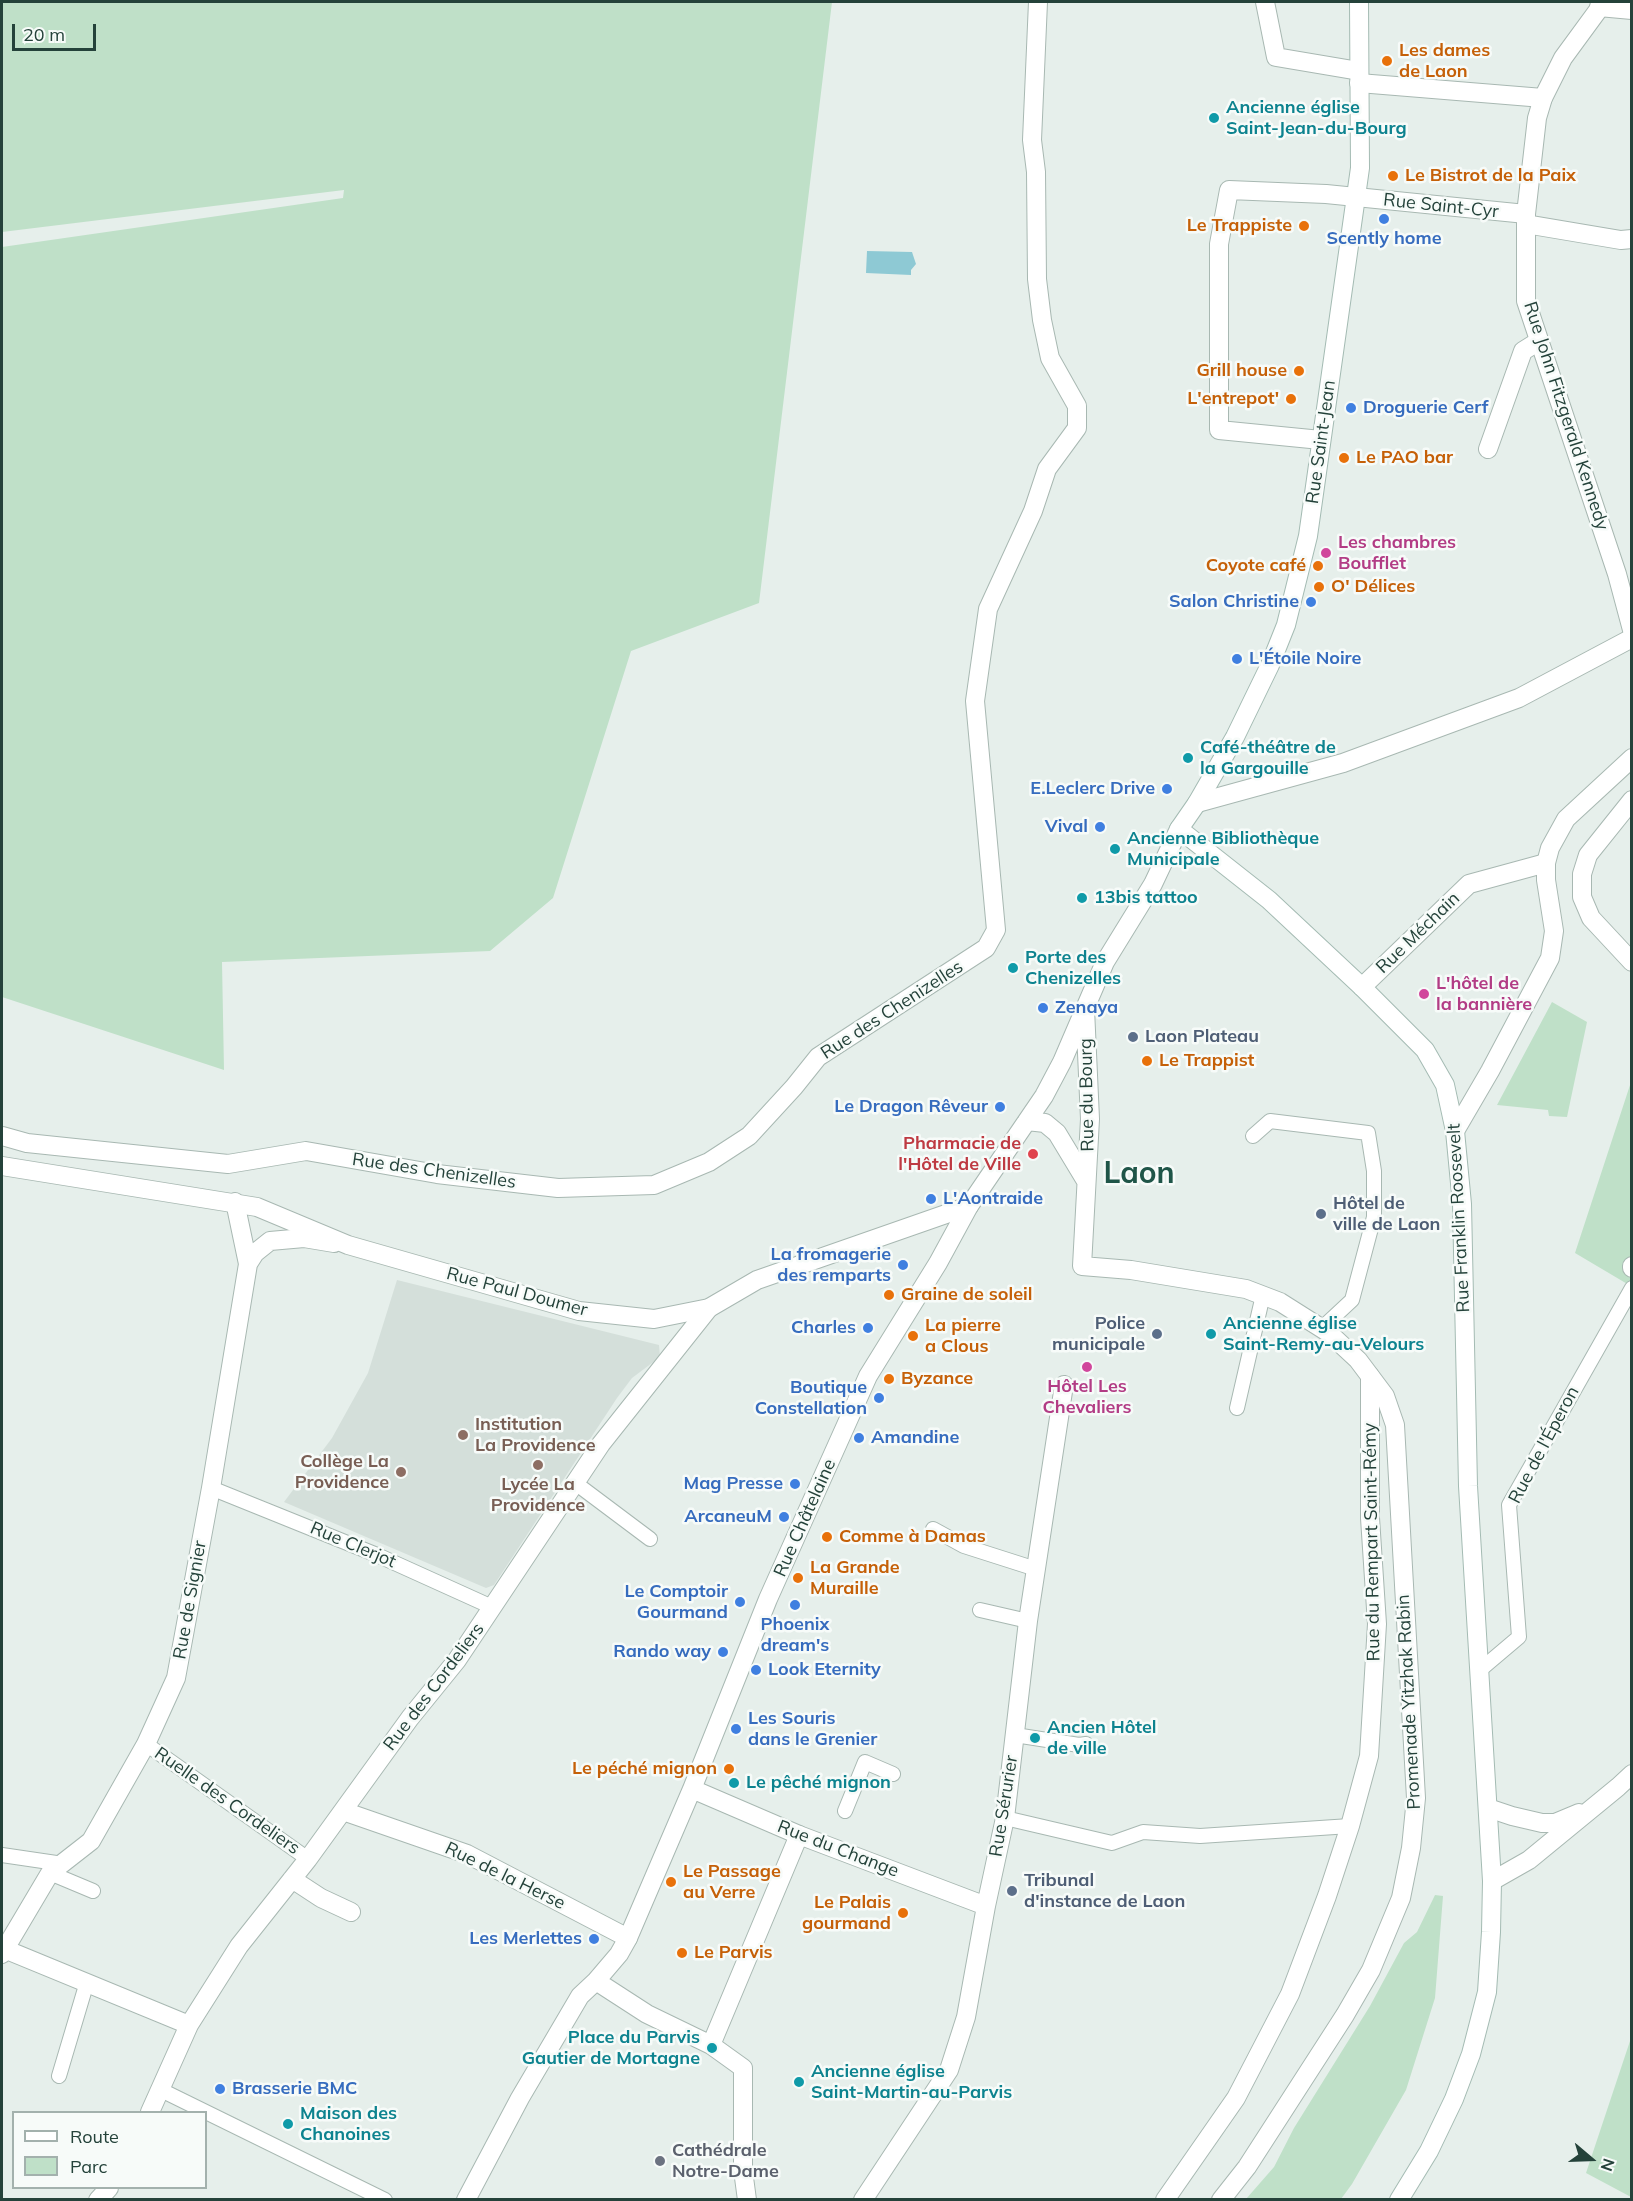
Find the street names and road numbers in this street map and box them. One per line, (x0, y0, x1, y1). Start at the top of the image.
street label: Rue Saint-Cyr (1382, 189, 1500, 223)
street label: Rue John Fitzgerald Kennedy (1519, 299, 1613, 533)
street label: Rue Saint-Jean (1302, 379, 1340, 505)
street label: Rue Méchain (1372, 888, 1464, 978)
street label: Rue des Chenizelles (817, 956, 967, 1064)
street label: Rue du Bourg (1075, 1038, 1099, 1152)
street label: Rue Franklin Roosevelt (1443, 1123, 1475, 1313)
street label: Rue des Chenizelles (351, 1149, 517, 1193)
street label: Rue Paul Doumer (444, 1263, 590, 1321)
street label: Rue de l'Éperon (1504, 1383, 1584, 1507)
street label: Rue du Rempart Saint-Rémy (1359, 1423, 1385, 1661)
street label: Rue Châtelaine (769, 1456, 841, 1580)
street label: Rue Clerjot (307, 1517, 399, 1573)
street label: Rue de Signier (169, 1539, 211, 1661)
street label: Promenade Yitzhak Rabin (1393, 1594, 1425, 1810)
street label: Rue des Cordeliers (379, 1619, 489, 1755)
street label: Ruelle des Cordeliers (150, 1743, 304, 1859)
street label: Rue Sérurier (985, 1754, 1023, 1858)
street label: Rue du Change (774, 1816, 902, 1882)
street label: Rue de la Herse (441, 1838, 569, 1914)

